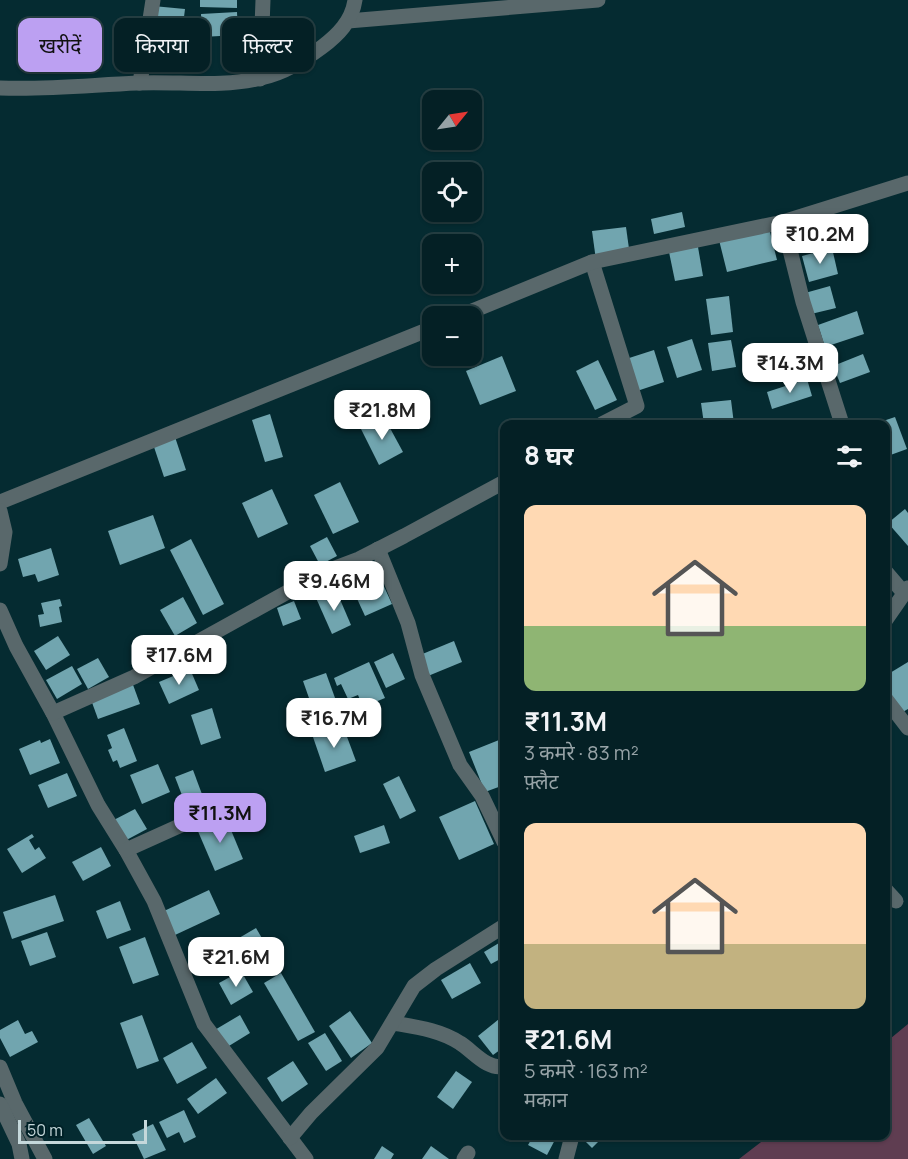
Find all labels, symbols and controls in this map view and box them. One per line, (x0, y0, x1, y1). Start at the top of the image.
chip: खरीदें (18, 18, 102, 72)
chip: किराया (114, 18, 210, 72)
chip: फ़िल्टर (222, 18, 314, 72)
north arrow (422, 90, 482, 150)
map controls (422, 90, 482, 366)
button: locate (422, 162, 482, 222)
pin: ₹10.2M (771, 214, 869, 265)
text: ₹10.2M (785, 220, 855, 247)
button: + (422, 234, 482, 294)
button: − (422, 306, 482, 366)
pin: ₹14.3M (741, 343, 839, 394)
text: ₹14.3M (756, 349, 824, 376)
pin: ₹21.8M (333, 390, 431, 441)
text: ₹21.8M (348, 396, 416, 423)
text: 8 घर (524, 437, 573, 473)
icon: filters (833, 440, 866, 473)
icon: home (641, 544, 749, 652)
pin: ₹9.46M (285, 561, 383, 612)
text: ₹9.46M (298, 567, 370, 594)
pin: ₹17.6M (130, 635, 228, 686)
text: ₹17.6M (145, 641, 213, 668)
pin: ₹16.7M (285, 698, 383, 749)
text: ₹11.3M (524, 703, 607, 739)
text: ₹16.7M (300, 704, 368, 731)
text: 3 कमरे · 83 m² (524, 739, 639, 766)
text: फ़्लैट (524, 768, 559, 795)
pin: ₹11.3M (171, 793, 269, 844)
text: ₹11.3M (188, 799, 252, 826)
icon: home (641, 862, 749, 970)
pin: ₹21.6M (187, 937, 285, 988)
text: ₹21.6M (202, 943, 270, 970)
text: ₹21.6M (524, 1021, 612, 1057)
text: 5 कमरे · 163 m² (524, 1057, 648, 1084)
text: मकान (524, 1086, 568, 1113)
scale bar (18, 1117, 147, 1144)
text: 50 m (27, 1119, 63, 1141)

